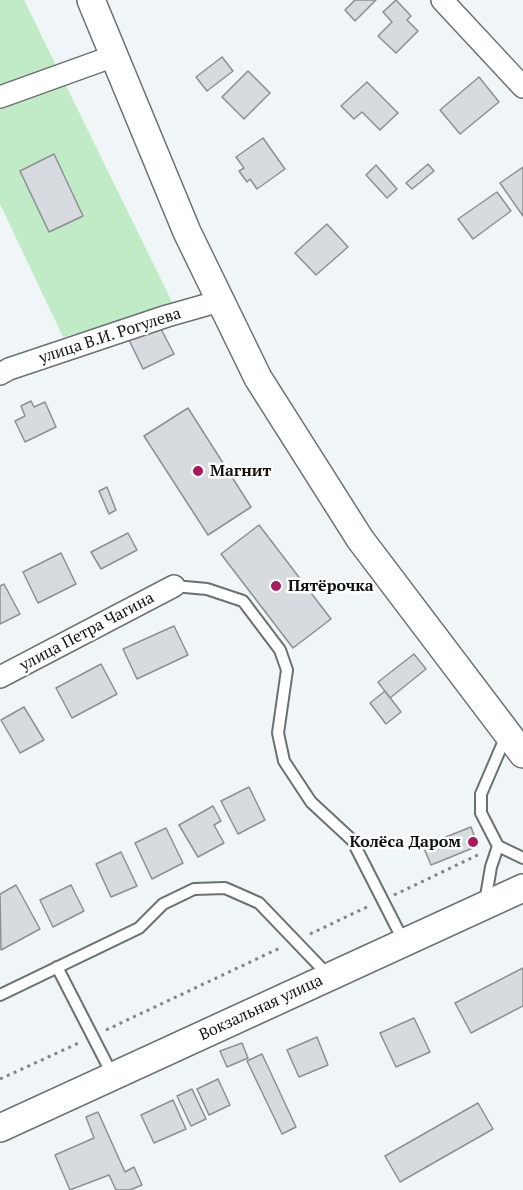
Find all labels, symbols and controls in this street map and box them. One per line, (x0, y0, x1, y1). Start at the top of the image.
street label: улица В.И. Рогулева (37, 304, 183, 368)
place label: Магнит (210, 461, 271, 481)
marker: Магнит (191, 464, 205, 478)
place label: Пятёрочка (288, 576, 374, 596)
marker: Пятёрочка (269, 579, 283, 593)
street label: улица Петра Чагина (17, 588, 157, 676)
place label: Колёса Даром (349, 832, 461, 852)
marker: Колёса Даром (466, 835, 480, 849)
street label: Вокзальная улица (196, 971, 326, 1045)

